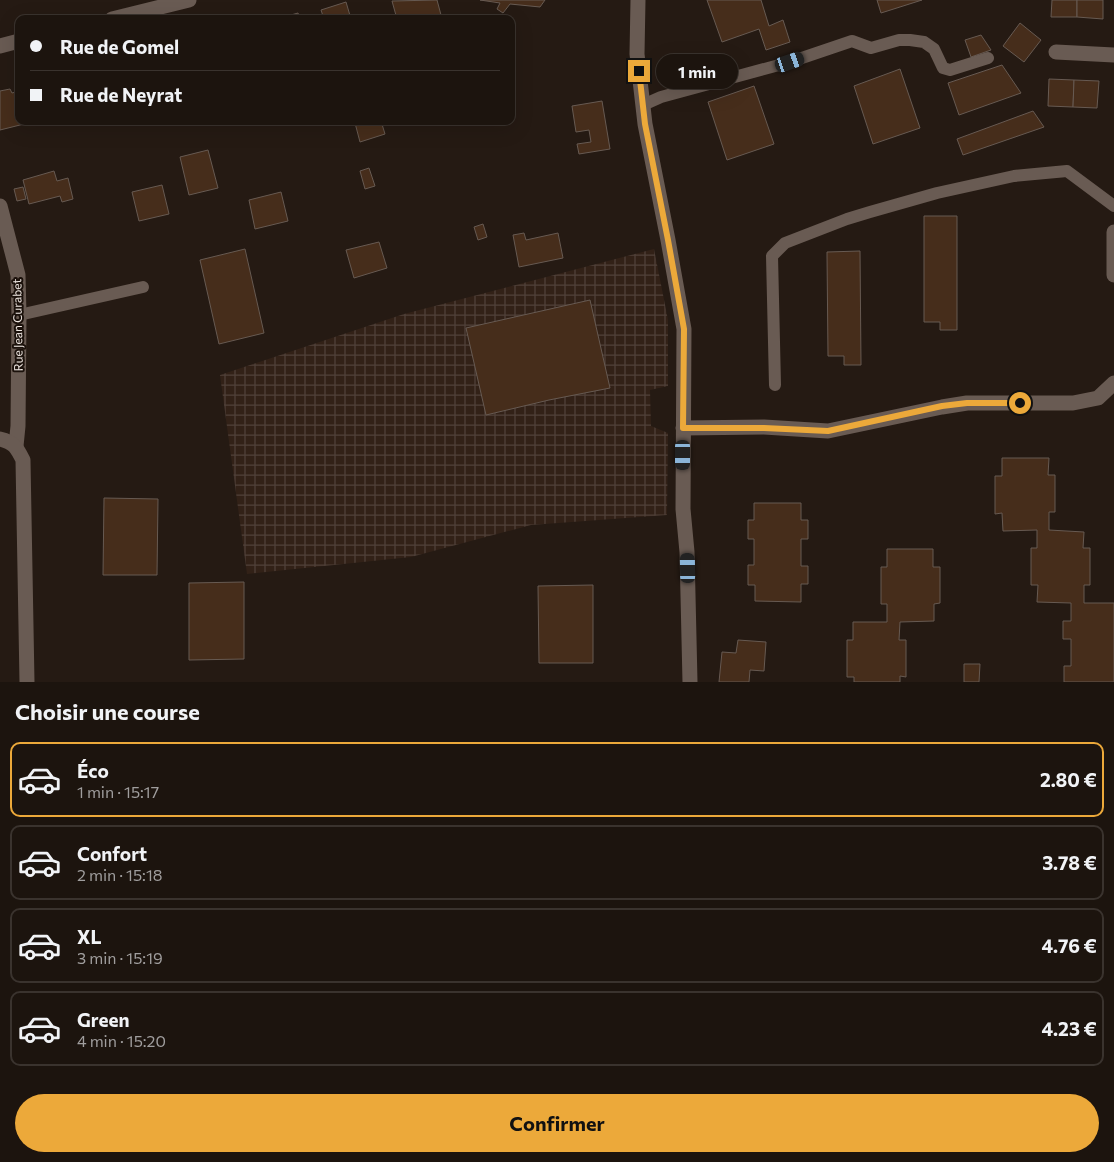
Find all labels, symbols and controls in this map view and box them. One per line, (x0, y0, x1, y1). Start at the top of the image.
text: Rue de Gomel (60, 35, 179, 58)
car (773, 50, 806, 74)
callout: 1 min (656, 54, 739, 88)
route end (628, 60, 650, 82)
text: 1 min (678, 62, 716, 81)
text: Rue de Neyrat (60, 83, 182, 106)
street label: Rue Jean Curabet (9, 278, 26, 371)
route start (1009, 392, 1031, 414)
car (675, 440, 690, 470)
car (680, 553, 695, 583)
text: Choisir une course (15, 698, 200, 725)
icon: car (17, 757, 62, 802)
text: Éco (77, 759, 109, 782)
text: 2.80 € (1040, 768, 1097, 791)
text: 1 min · 15:17 (77, 782, 159, 801)
icon: car (17, 840, 62, 885)
text: Confort (77, 842, 147, 865)
text: 3.78 € (1042, 851, 1097, 874)
text: 2 min · 15:18 (77, 865, 162, 884)
icon: car (17, 923, 62, 968)
text: XL (77, 925, 102, 948)
text: 4.76 € (1042, 934, 1097, 957)
text: 3 min · 15:19 (77, 948, 163, 967)
icon: car (17, 1006, 62, 1051)
text: Green (77, 1008, 129, 1031)
text: 4.23 € (1042, 1017, 1097, 1040)
text: 4 min · 15:20 (77, 1031, 166, 1050)
button: Confirmer (15, 1094, 1099, 1152)

